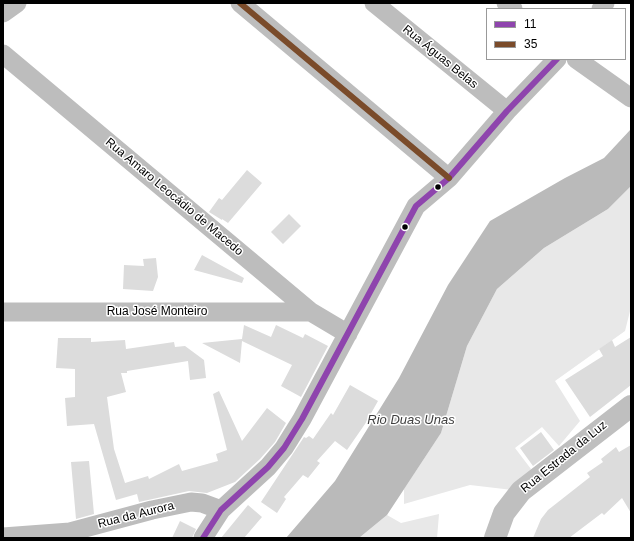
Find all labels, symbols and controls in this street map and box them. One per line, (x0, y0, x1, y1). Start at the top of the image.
legend (486, 8, 626, 60)
text: 11 (524, 17, 536, 31)
street label: Rua Águas Belas (399, 22, 481, 92)
text: 35 (524, 37, 537, 51)
street label: Rua Amaro Leocádio de Macedo (102, 135, 246, 259)
unlabelled marker (433, 182, 443, 192)
unlabelled marker (400, 222, 410, 232)
street label: Rua José Monteiro (107, 305, 207, 319)
water label: Rio Duas Unas (367, 412, 455, 428)
street label: Rua Estrada da Luz (518, 418, 610, 496)
street label: Rua da Aurora (96, 499, 176, 531)

